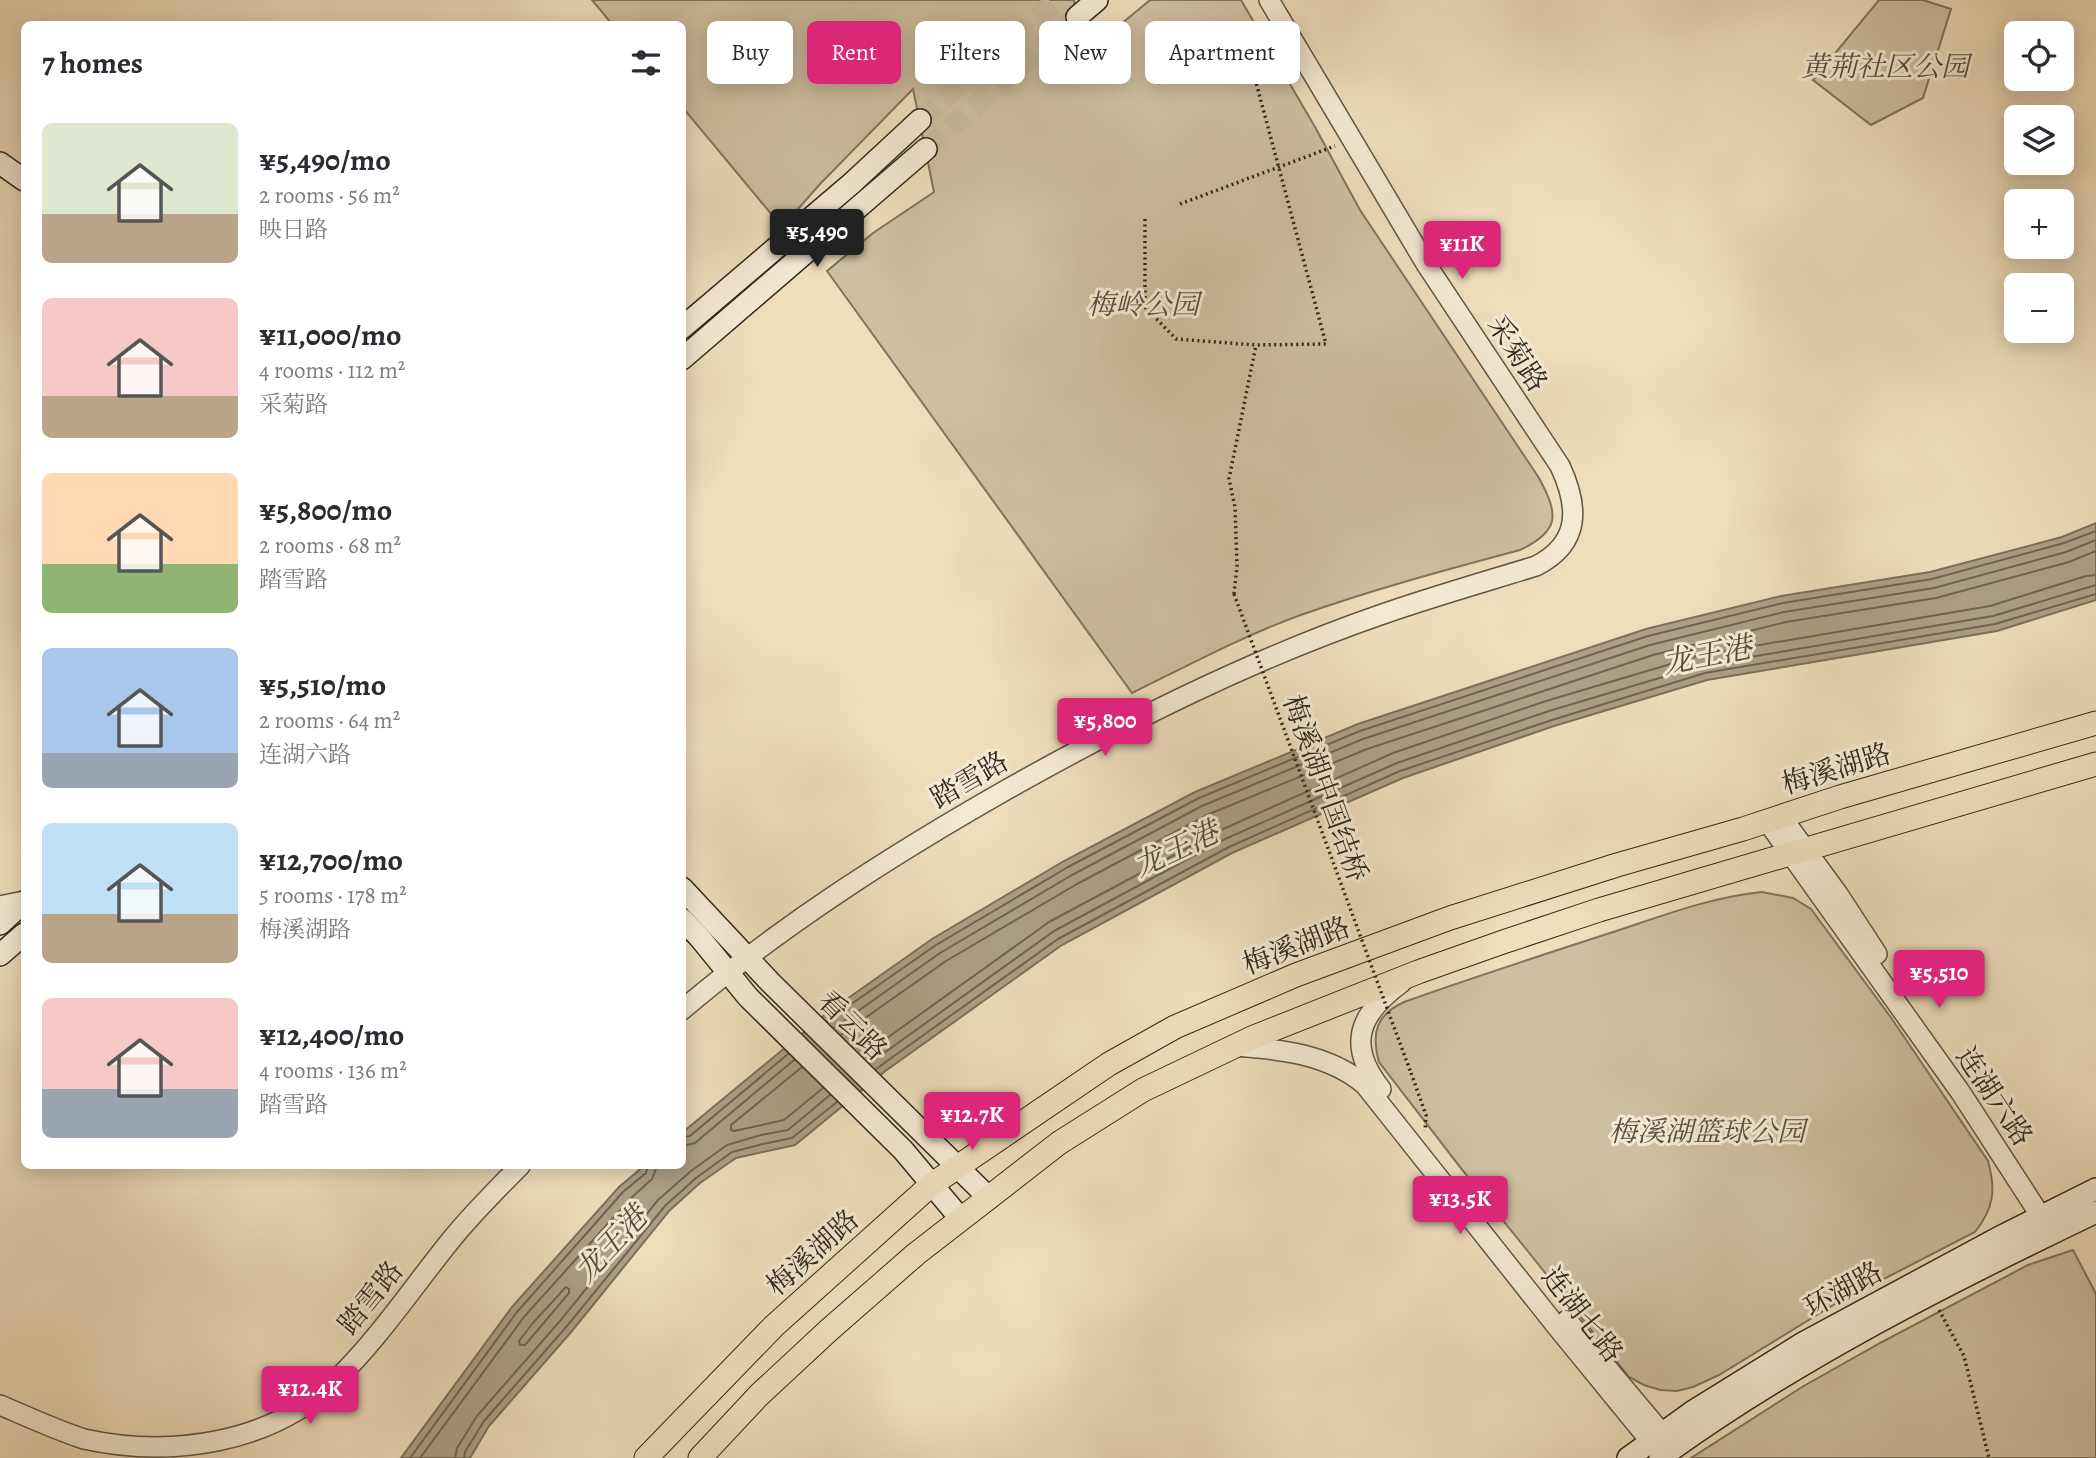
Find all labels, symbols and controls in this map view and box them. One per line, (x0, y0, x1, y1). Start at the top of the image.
chip: Buy (707, 21, 793, 84)
chip: Rent (807, 21, 901, 84)
chip: Filters (915, 21, 1025, 84)
chip: New (1039, 21, 1131, 84)
chip: Apartment (1145, 21, 1300, 84)
map controls (2004, 21, 2074, 343)
button: locate (2004, 21, 2074, 91)
text: 7 homes (42, 43, 143, 83)
icon: filters (627, 44, 665, 82)
park label: 黄荊社区公园 (1801, 48, 1973, 86)
button: layers (2004, 105, 2074, 175)
text: ¥5,490/mo (259, 140, 391, 180)
icon: home (98, 151, 182, 235)
text: 2 rooms · 56 m² (259, 180, 400, 211)
button: + (2004, 189, 2074, 259)
pin: ¥5,490 (760, 210, 874, 269)
text: 映日路 (259, 214, 328, 245)
text: ¥5,490 (786, 216, 848, 247)
pin: ¥11K (1421, 222, 1503, 281)
text: ¥11K (1440, 228, 1484, 259)
button: − (2004, 273, 2074, 343)
park label: 梅岭公园 (1087, 286, 1203, 324)
street label: 采菊路 (1478, 308, 1556, 399)
text: ¥11,000/mo (259, 315, 402, 355)
icon: home (98, 326, 182, 410)
text: 4 rooms · 112 m² (259, 355, 405, 386)
text: 采菊路 (259, 389, 328, 420)
text: ¥5,800/mo (259, 490, 392, 530)
icon: home (98, 501, 182, 585)
text: 2 rooms · 68 m² (259, 530, 401, 561)
text: 踏雪路 (259, 564, 328, 595)
water label: 龙王港 (1659, 626, 1759, 683)
text: ¥5,510/mo (259, 665, 386, 705)
icon: home (98, 676, 182, 760)
street label: 梅溪湖中国结桥 (1274, 690, 1376, 887)
pin: ¥5,800 (1048, 698, 1162, 758)
text: 2 rooms · 64 m² (259, 705, 400, 736)
text: ¥5,800 (1073, 705, 1137, 736)
street label: 梅溪湖路 (1777, 734, 1895, 804)
text: 连湖六路 (259, 739, 351, 770)
street label: 踏雪路 (924, 742, 1015, 817)
water label: 龙王港 (1127, 810, 1229, 886)
text: ¥12,700/mo (259, 840, 403, 880)
icon: home (98, 851, 182, 935)
text: 5 rooms · 178 m² (259, 880, 407, 911)
street label: 梅溪湖路 (1237, 908, 1355, 984)
text: 梅溪湖路 (259, 914, 351, 945)
pin: ¥5,510 (1882, 950, 1996, 1010)
text: ¥5,510 (1910, 957, 1968, 988)
street label: 看云路 (809, 983, 895, 1069)
text: ¥12,400/mo (259, 1015, 404, 1055)
icon: home (98, 1026, 182, 1110)
street label: 连湖六路 (1947, 1040, 2041, 1154)
text: 4 rooms · 136 m² (259, 1055, 407, 1086)
text: 踏雪路 (259, 1089, 328, 1120)
pin: ¥12.7K (915, 1092, 1029, 1152)
text: ¥12.7K (940, 1099, 1004, 1130)
park label: 梅溪湖篮球公园 (1609, 1113, 1809, 1151)
pin: ¥13.5K (1403, 1176, 1517, 1236)
text: ¥13.5K (1429, 1183, 1491, 1214)
water label: 龙王港 (566, 1195, 659, 1291)
street label: 梅溪湖路 (758, 1201, 867, 1304)
street label: 踏雪路 (330, 1253, 412, 1342)
street label: 环湖路 (1798, 1253, 1889, 1327)
street label: 连湖七路 (1533, 1259, 1632, 1370)
pin: ¥12.4K (253, 1366, 367, 1426)
text: ¥12.4K (278, 1373, 342, 1404)

